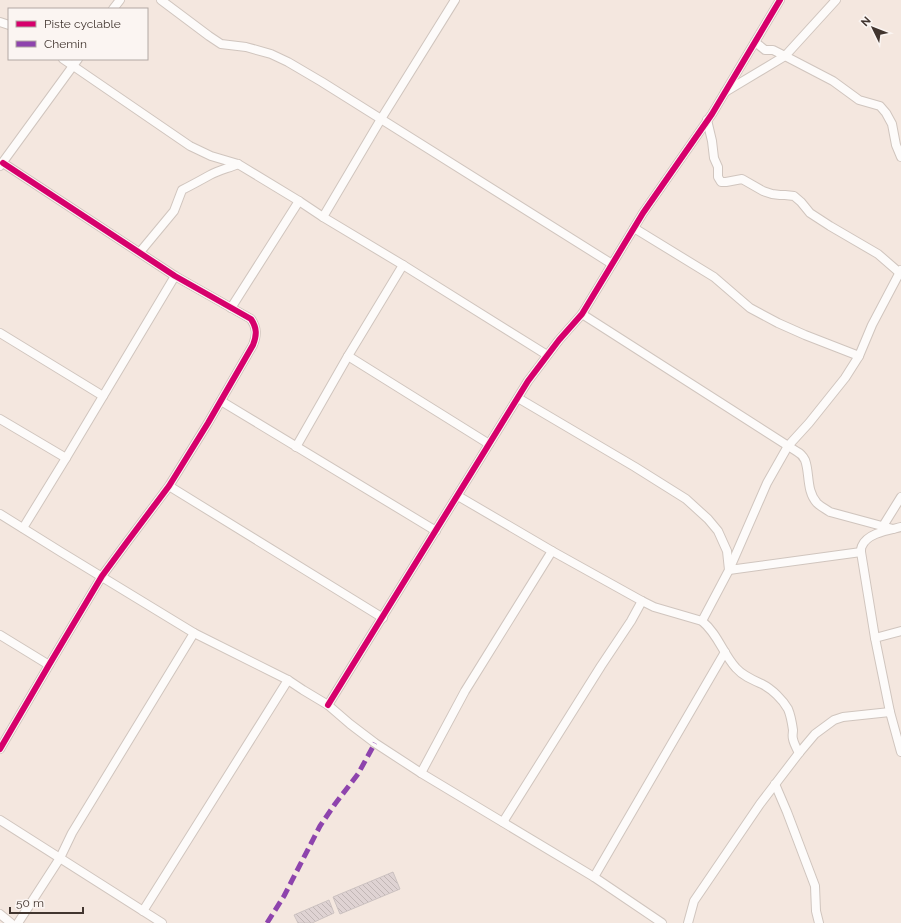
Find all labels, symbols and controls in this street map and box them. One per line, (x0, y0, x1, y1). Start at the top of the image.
legend (8, 8, 148, 60)
north arrow (853, 8, 893, 48)
text: N (858, 14, 874, 29)
text: Piste cyclable (44, 17, 121, 31)
text: Chemin (44, 37, 87, 51)
scale bar (10, 889, 83, 915)
text: 50 m (16, 896, 44, 910)

